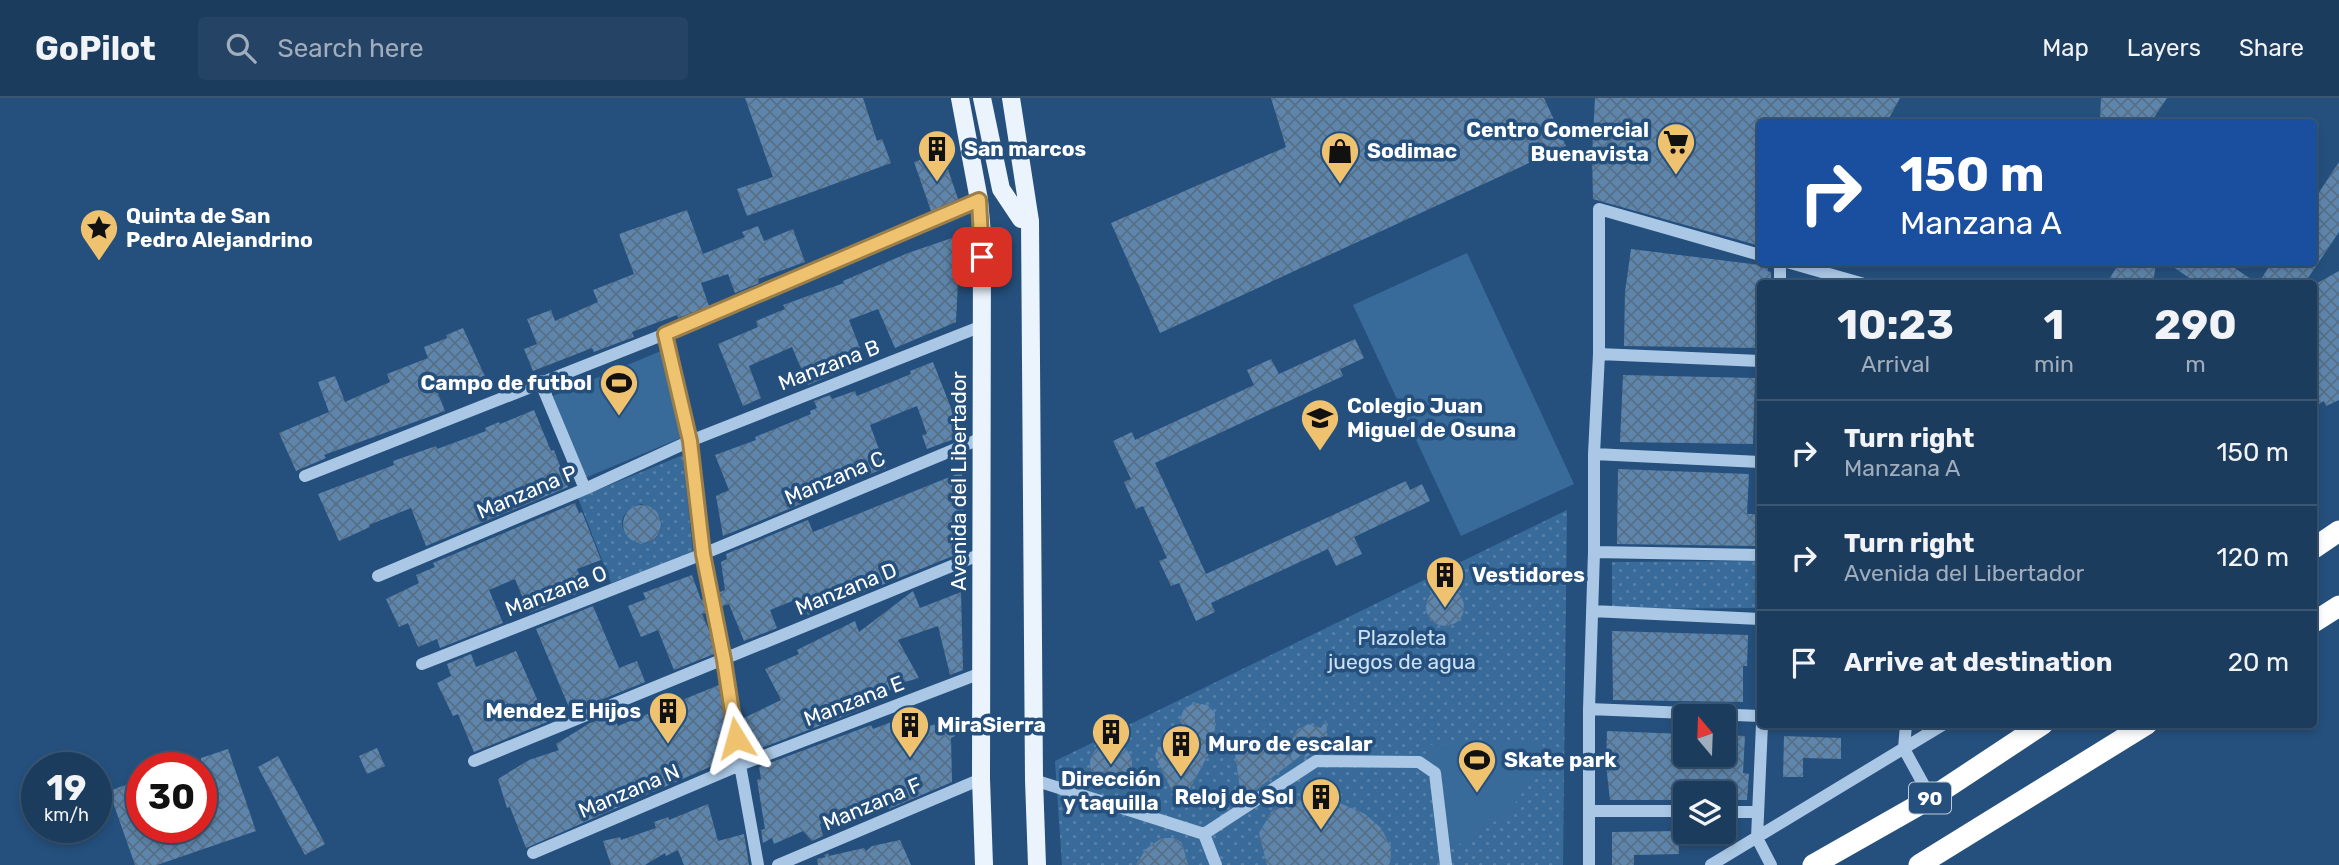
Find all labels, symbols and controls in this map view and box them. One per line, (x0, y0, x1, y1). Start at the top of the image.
search box (198, 17, 688, 80)
text: GoPilot (35, 29, 156, 68)
icon: search (222, 29, 260, 67)
text: Search here (278, 33, 423, 64)
text: Map (2042, 34, 2089, 62)
text: Layers (2127, 34, 2201, 62)
text: Share (2239, 34, 2304, 62)
place label: Centro Comercial Buenavista (1466, 117, 1649, 166)
supermarket icon: Centro Comercial Buenavista (1655, 121, 1697, 176)
building icon: San marcos (916, 128, 958, 183)
shop icon: Sodimac (1319, 130, 1361, 185)
place label: San marcos (964, 136, 1086, 161)
place label: Sodimac (1367, 138, 1457, 163)
text: 150 m (1900, 145, 2045, 203)
icon: right (1785, 147, 1876, 238)
place label: Quinta de San Pedro Alejandrino (126, 203, 313, 252)
text: Manzana A (1900, 204, 2062, 242)
place icon: Quinta de San Pedro Alejandrino (78, 207, 120, 262)
pin (952, 227, 1012, 287)
icon: arrive (963, 238, 1001, 276)
text: 10:23 (1837, 300, 1954, 350)
text: 1 (2044, 300, 2064, 350)
text: 290 (2154, 300, 2237, 350)
street label: Manzana B (775, 334, 883, 395)
text: Arrival (1861, 350, 1930, 378)
text: min (2034, 350, 2074, 378)
text: m (2185, 350, 2206, 378)
sports icon: Campo de futbol (598, 362, 640, 417)
place label: Campo de futbol (421, 370, 592, 395)
street label: Avenida del Libertador (946, 371, 971, 591)
place label: Colegio Juan Miguel de Osuna (1347, 393, 1516, 442)
school or university icon: Colegio Juan Miguel de Osuna (1299, 397, 1341, 452)
text: Turn right (1844, 423, 1974, 454)
icon: right (1785, 434, 1823, 472)
text: 150 m (2216, 437, 2289, 468)
street label: Manzana C (781, 445, 889, 510)
text: Manzana A (1844, 454, 1960, 482)
street label: Manzana P (473, 459, 581, 524)
text: Turn right (1844, 528, 1974, 559)
icon: right (1785, 539, 1823, 577)
text: 120 m (2217, 542, 2289, 573)
building icon: Vestidores (1424, 554, 1466, 609)
street label: Manzana D (791, 557, 900, 620)
text: Avenida del Libertador (1844, 559, 2084, 587)
street label: Manzana O (501, 560, 610, 621)
place label: Vestidores (1472, 562, 1585, 587)
park label: Plazoleta juegos de agua (1327, 625, 1476, 674)
icon: arrive (1785, 644, 1823, 682)
text: Arrive at destination (1844, 647, 2112, 678)
text: 20 m (2228, 647, 2289, 678)
street label: Manzana E (800, 670, 908, 731)
building icon: Mendez E Hijos (647, 690, 689, 745)
place label: Mendez E Hijos (486, 698, 641, 723)
position arrow (699, 701, 773, 775)
building icon: MiraSierra (889, 704, 931, 759)
north arrow (1673, 704, 1736, 766)
map controls (1673, 704, 1736, 844)
building icon: Dirección y taquilla (1090, 711, 1132, 766)
place label: MiraSierra (937, 712, 1046, 737)
building icon: Muro de escalar (1160, 723, 1202, 778)
place label: Muro de escalar (1208, 731, 1373, 756)
sports icon: Skate park (1456, 739, 1498, 794)
place label: Skate park (1504, 747, 1617, 772)
speed limit sign: 30 (126, 752, 217, 843)
street label: Manzana N (575, 758, 683, 823)
place label: Dirección y taquilla (1061, 766, 1161, 815)
text: 19 (47, 767, 86, 809)
street label: Manzana F (819, 772, 925, 836)
building icon: Reloj de Sol (1300, 776, 1342, 831)
button: layers (1673, 781, 1736, 844)
road number: 90 (1909, 782, 1951, 814)
place label: Reloj de Sol (1175, 784, 1294, 809)
text: km/h (44, 804, 89, 826)

